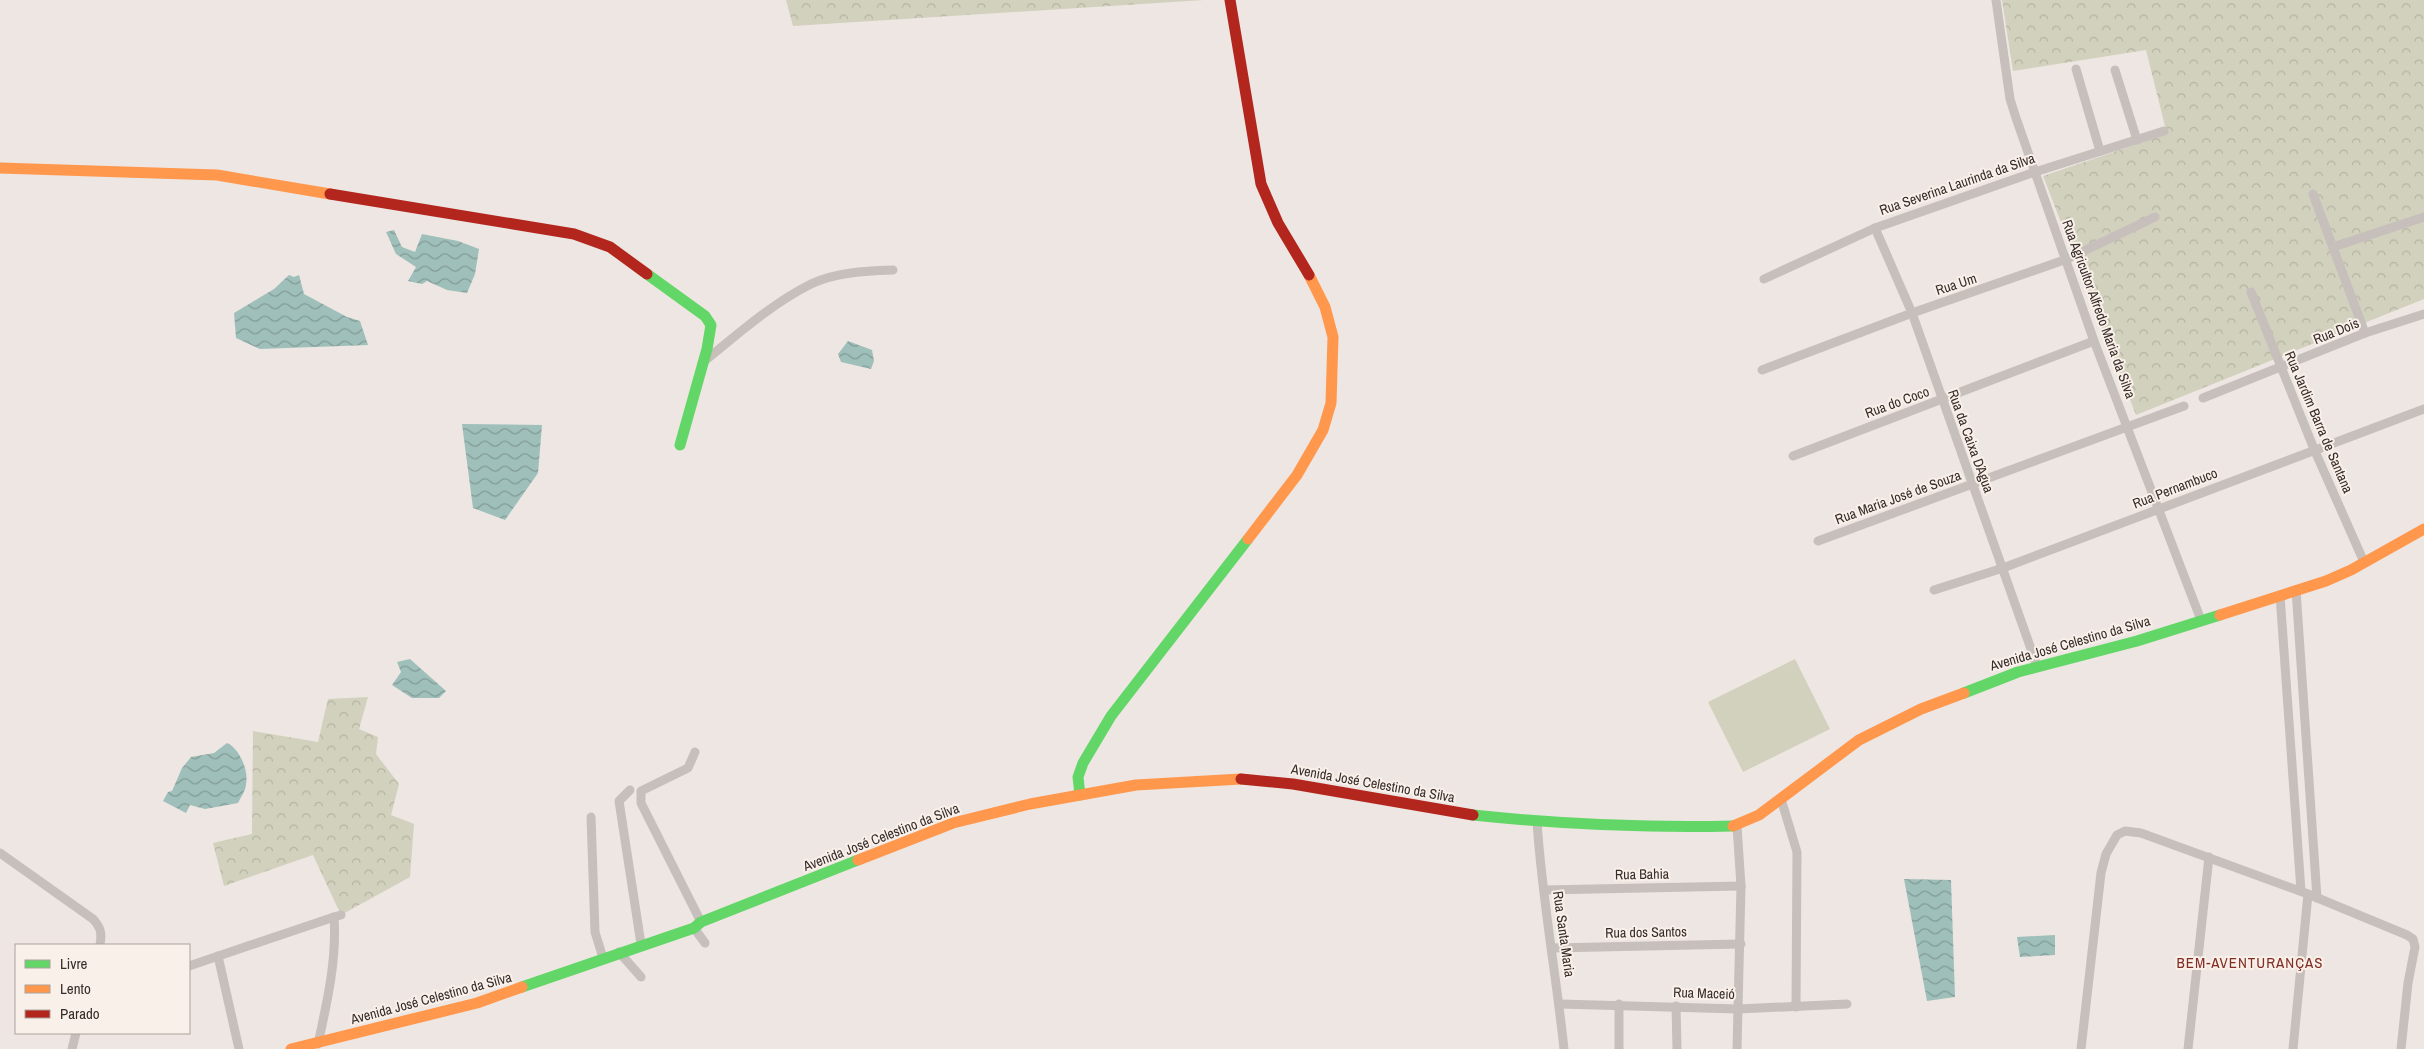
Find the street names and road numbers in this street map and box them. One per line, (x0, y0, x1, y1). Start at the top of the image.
street label: Rua Severina Laurinda da Silva (1877, 149, 2038, 219)
street label: Rua Agricultor Alfredo Maria da Silva (2058, 217, 2140, 401)
street label: Rua Um (1933, 269, 1979, 299)
street label: Rua Dois (2310, 314, 2362, 348)
street label: Rua Jardim Barra de Santana (2281, 348, 2357, 496)
street label: Rua do Coco (1862, 382, 1932, 422)
street label: Rua da Caixa D´Agua (1944, 387, 1998, 496)
street label: Rua Pernambuco (2130, 464, 2220, 512)
street label: Rua Maria José de Souza (1833, 466, 1964, 528)
street label: Avenida José Celestino da Silva (1987, 611, 2153, 675)
street label: Avenida José Celestino da Silva (1289, 760, 1457, 806)
street label: Avenida José Celestino da Silva (799, 799, 962, 875)
street label: Rua Bahia (1615, 865, 1670, 883)
street label: Rua Santa Maria (1549, 890, 1579, 979)
street label: Rua dos Santos (1605, 922, 1687, 942)
street label: Avenida José Celestino da Silva (348, 968, 514, 1028)
street label: Rua Maceió (1673, 983, 1735, 1003)

